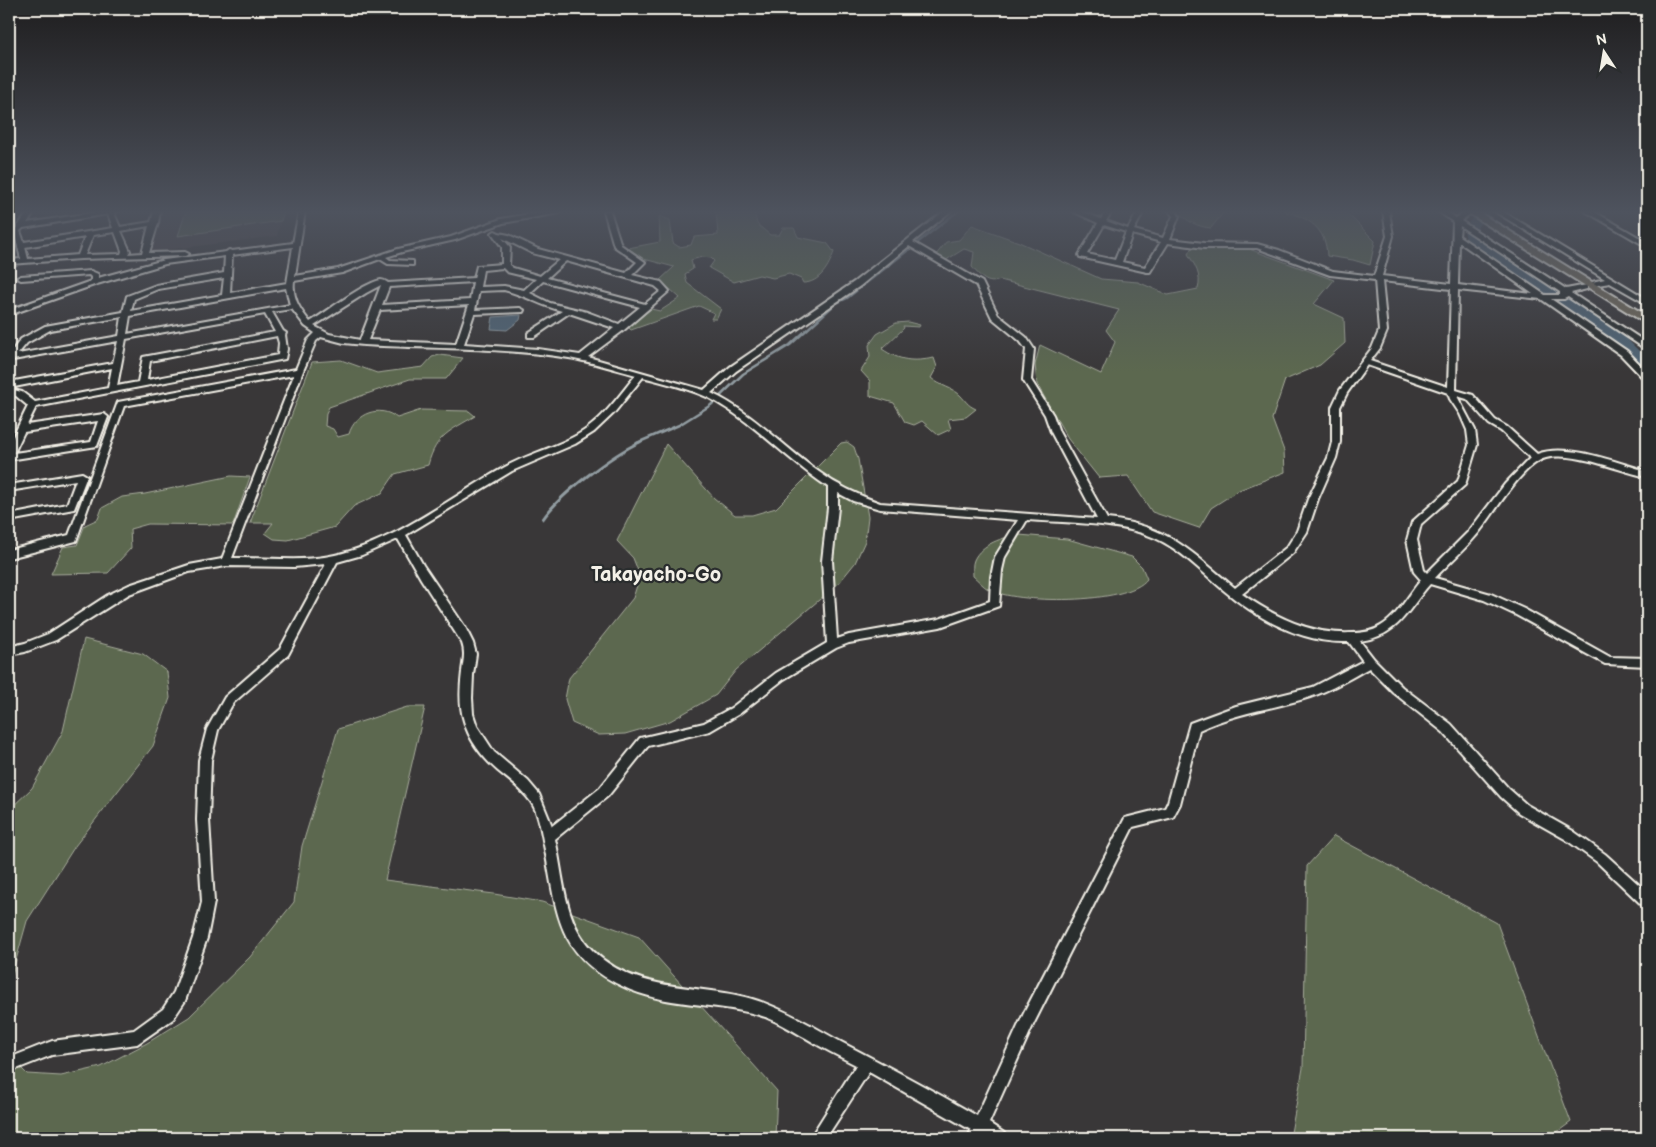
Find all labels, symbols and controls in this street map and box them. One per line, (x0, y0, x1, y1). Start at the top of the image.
north arrow (1578, 28, 1628, 78)
text: N (1594, 30, 1608, 49)
district label: Takayacho-Go (591, 563, 721, 587)

